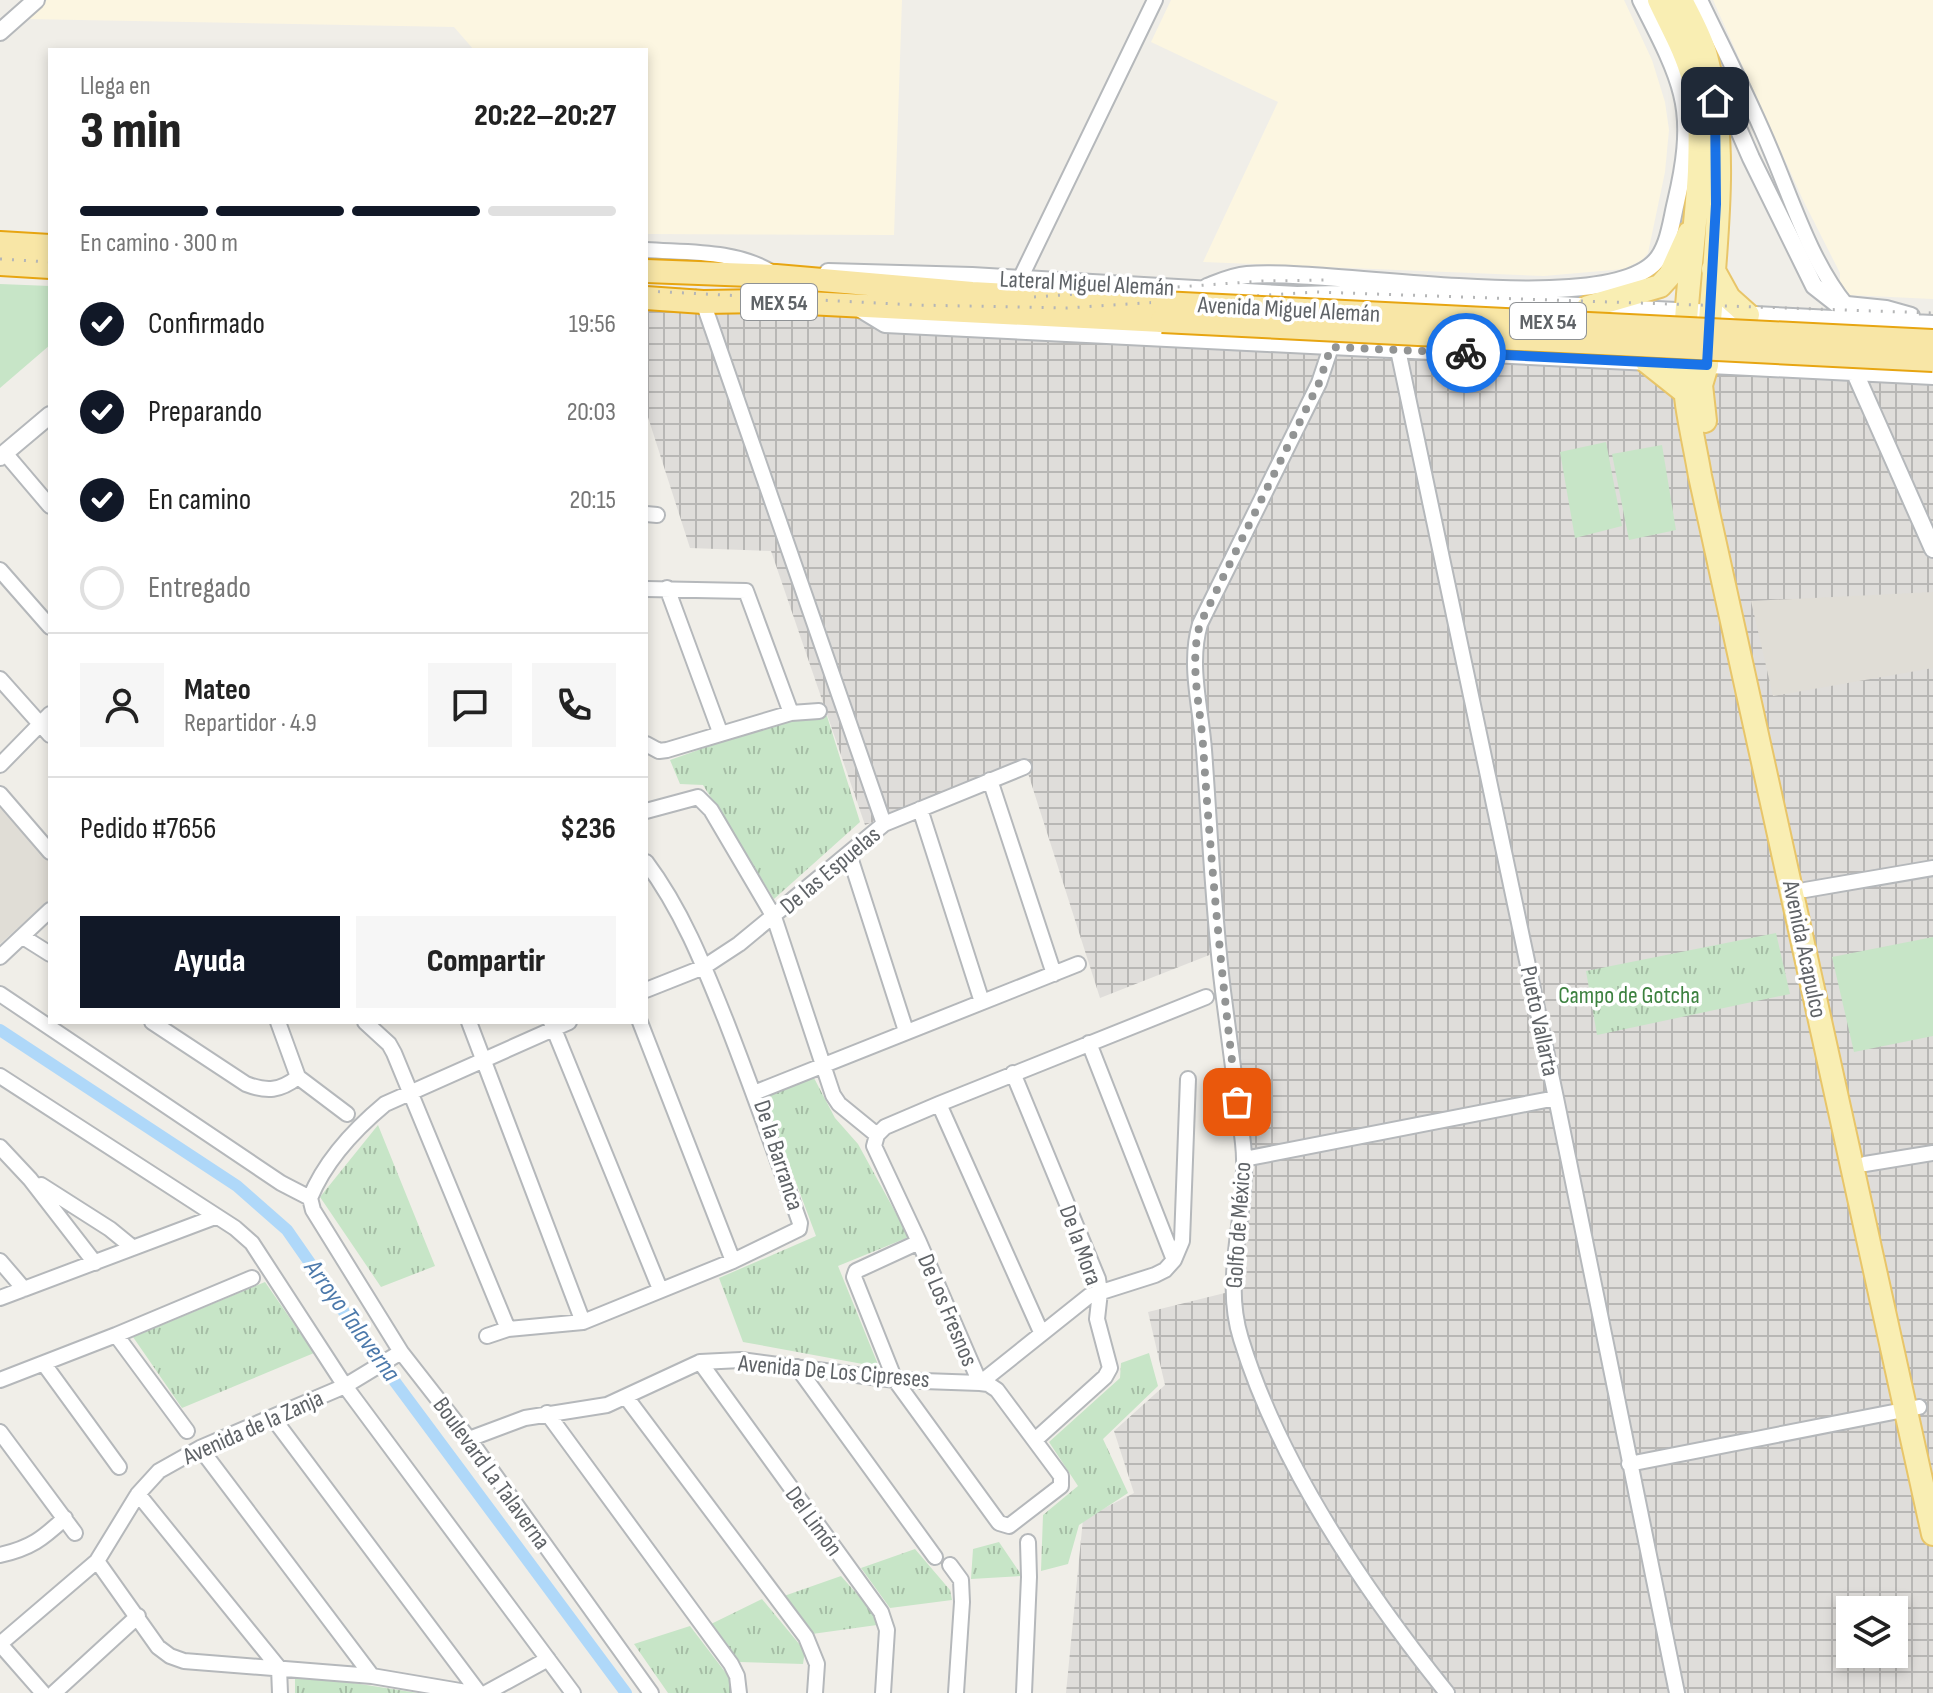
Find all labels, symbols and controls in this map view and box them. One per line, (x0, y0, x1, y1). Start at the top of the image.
pin (1681, 67, 1749, 135)
text: Llega en (80, 71, 151, 102)
icon: home (1693, 79, 1737, 123)
text: 20:22–20:27 (474, 98, 616, 134)
text: 3 min (80, 100, 182, 163)
text: En camino · 300 m (80, 228, 238, 259)
street label: Lateral Miguel Alemán (999, 264, 1175, 303)
road number: MEX 54 (741, 284, 817, 320)
street label: Avenida Miguel Alemán (1196, 290, 1381, 329)
icon: check (80, 302, 124, 346)
road number: MEX 54 (1510, 303, 1586, 339)
text: Confirmado (148, 306, 265, 342)
text: 19:56 (569, 309, 616, 340)
courier (1426, 313, 1506, 393)
icon: bike (1444, 331, 1488, 375)
icon: check (80, 390, 124, 434)
text: Preparando (148, 394, 262, 430)
text: 20:03 (567, 397, 616, 428)
icon: check (80, 478, 124, 522)
text: En camino (148, 482, 251, 518)
text: 20:15 (570, 485, 616, 516)
text: Entregado (148, 570, 251, 606)
button: person (80, 663, 164, 747)
button: chat (428, 663, 512, 747)
button: phone (532, 663, 616, 747)
text: Mateo (184, 672, 251, 708)
text: Repartidor · 4.9 (184, 708, 317, 739)
text: Pedido #7656 (80, 811, 216, 847)
text: $236 (560, 811, 616, 847)
street label: De las Espuelas (774, 820, 886, 921)
street label: Avenida Acapulco (1776, 877, 1833, 1020)
button: Ayuda (80, 916, 340, 1008)
button: Compartir (356, 916, 616, 1008)
street label: Pueto Vallarta (1514, 963, 1565, 1079)
park label: Campo de Gotcha (1558, 981, 1700, 1010)
pin (1203, 1068, 1271, 1136)
icon: bag (1215, 1080, 1259, 1124)
street label: De la Barranca (747, 1096, 810, 1214)
street label: Golfo de México (1220, 1161, 1257, 1289)
street label: De la Mora (1053, 1201, 1108, 1289)
street label: De Los Fresnos (911, 1250, 984, 1371)
water label: Arroyo Talaverna (297, 1253, 407, 1388)
street label: Avenida De Los Cipreses (736, 1349, 931, 1394)
street label: Avenida de la Zanja (178, 1384, 328, 1472)
street label: Boulevard La Talaverna (427, 1391, 557, 1555)
street label: Del Limón (779, 1481, 848, 1562)
map controls (1836, 1596, 1908, 1668)
button: layers (1836, 1596, 1908, 1668)

